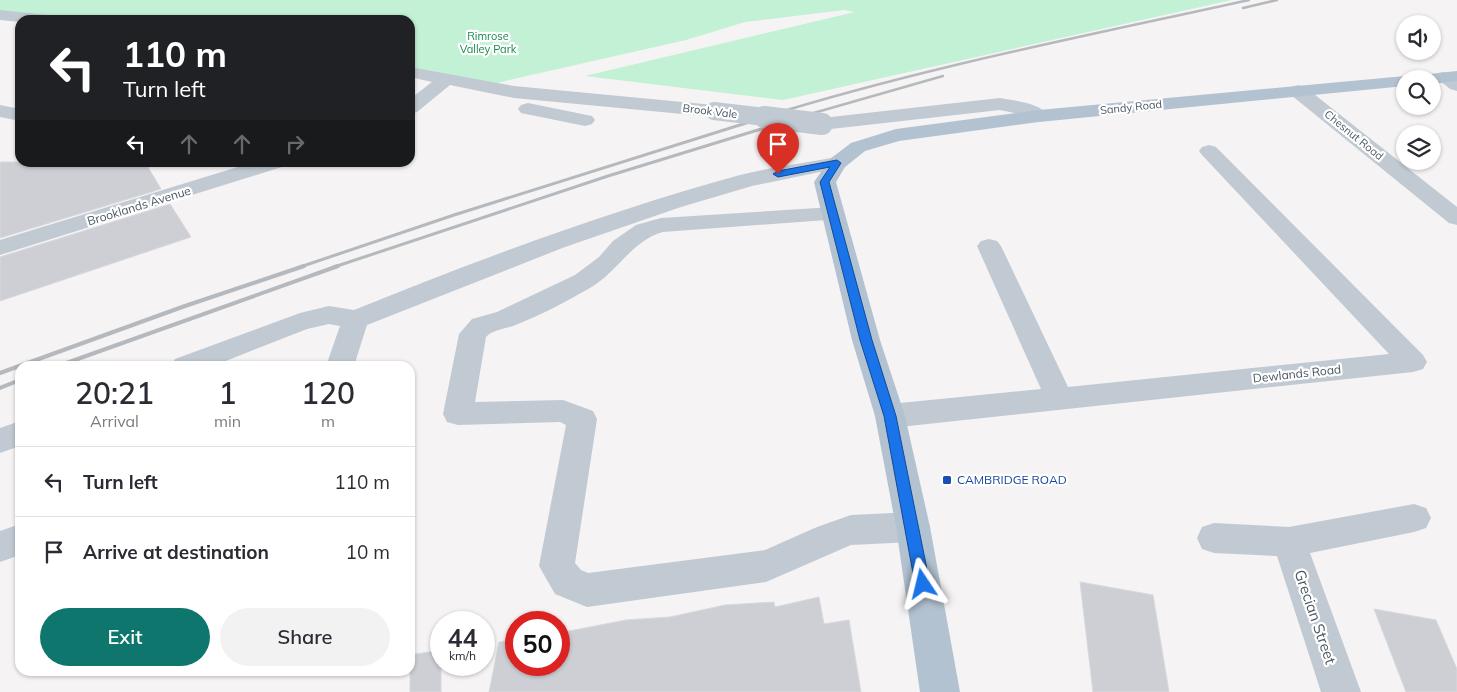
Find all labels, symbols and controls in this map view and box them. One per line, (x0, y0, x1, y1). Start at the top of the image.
map controls (1396, 15, 1441, 170)
button: sound (1396, 15, 1441, 60)
park label: Rimrose Valley Park (460, 29, 517, 56)
text: 110 m (123, 32, 227, 76)
icon: left (40, 35, 105, 100)
button: search (1396, 70, 1441, 115)
text: Turn left (123, 75, 206, 103)
street label: Sandy Road (1099, 97, 1163, 117)
street label: Brook Vale (682, 101, 738, 121)
street label: Chesnut Road (1322, 107, 1386, 163)
pin (757, 123, 799, 174)
button: layers (1396, 125, 1441, 170)
icon: left (122, 130, 150, 158)
icon: ahead (175, 130, 203, 158)
icon: ahead (228, 130, 256, 158)
icon: right (281, 130, 309, 158)
icon: arrive (764, 130, 792, 158)
street label: Brooklands Avenue (85, 183, 192, 228)
street label: Dewlands Road (1252, 361, 1342, 386)
text: 20:21 (75, 374, 154, 412)
text: 1 (219, 374, 237, 412)
text: 120 (301, 374, 355, 412)
text: Arrival (90, 411, 139, 431)
text: min (214, 411, 241, 431)
text: m (321, 411, 335, 431)
icon: left (40, 468, 68, 496)
text: Turn left (83, 470, 158, 494)
text: 110 m (334, 470, 390, 494)
place label: CAMBRIDGE ROAD (957, 472, 1067, 487)
marker: CAMBRIDGE ROAD (941, 474, 953, 486)
icon: arrive (40, 538, 68, 566)
text: Arrive at destination (83, 540, 269, 564)
text: 10 m (346, 540, 390, 564)
position arrow (896, 557, 948, 609)
street label: Grecian Street (1290, 567, 1341, 667)
button: Exit (40, 608, 210, 666)
button: Share (220, 608, 390, 666)
speed limit sign: 50 (505, 611, 570, 676)
text: 44 (447, 622, 478, 653)
text: km/h (449, 648, 476, 663)

